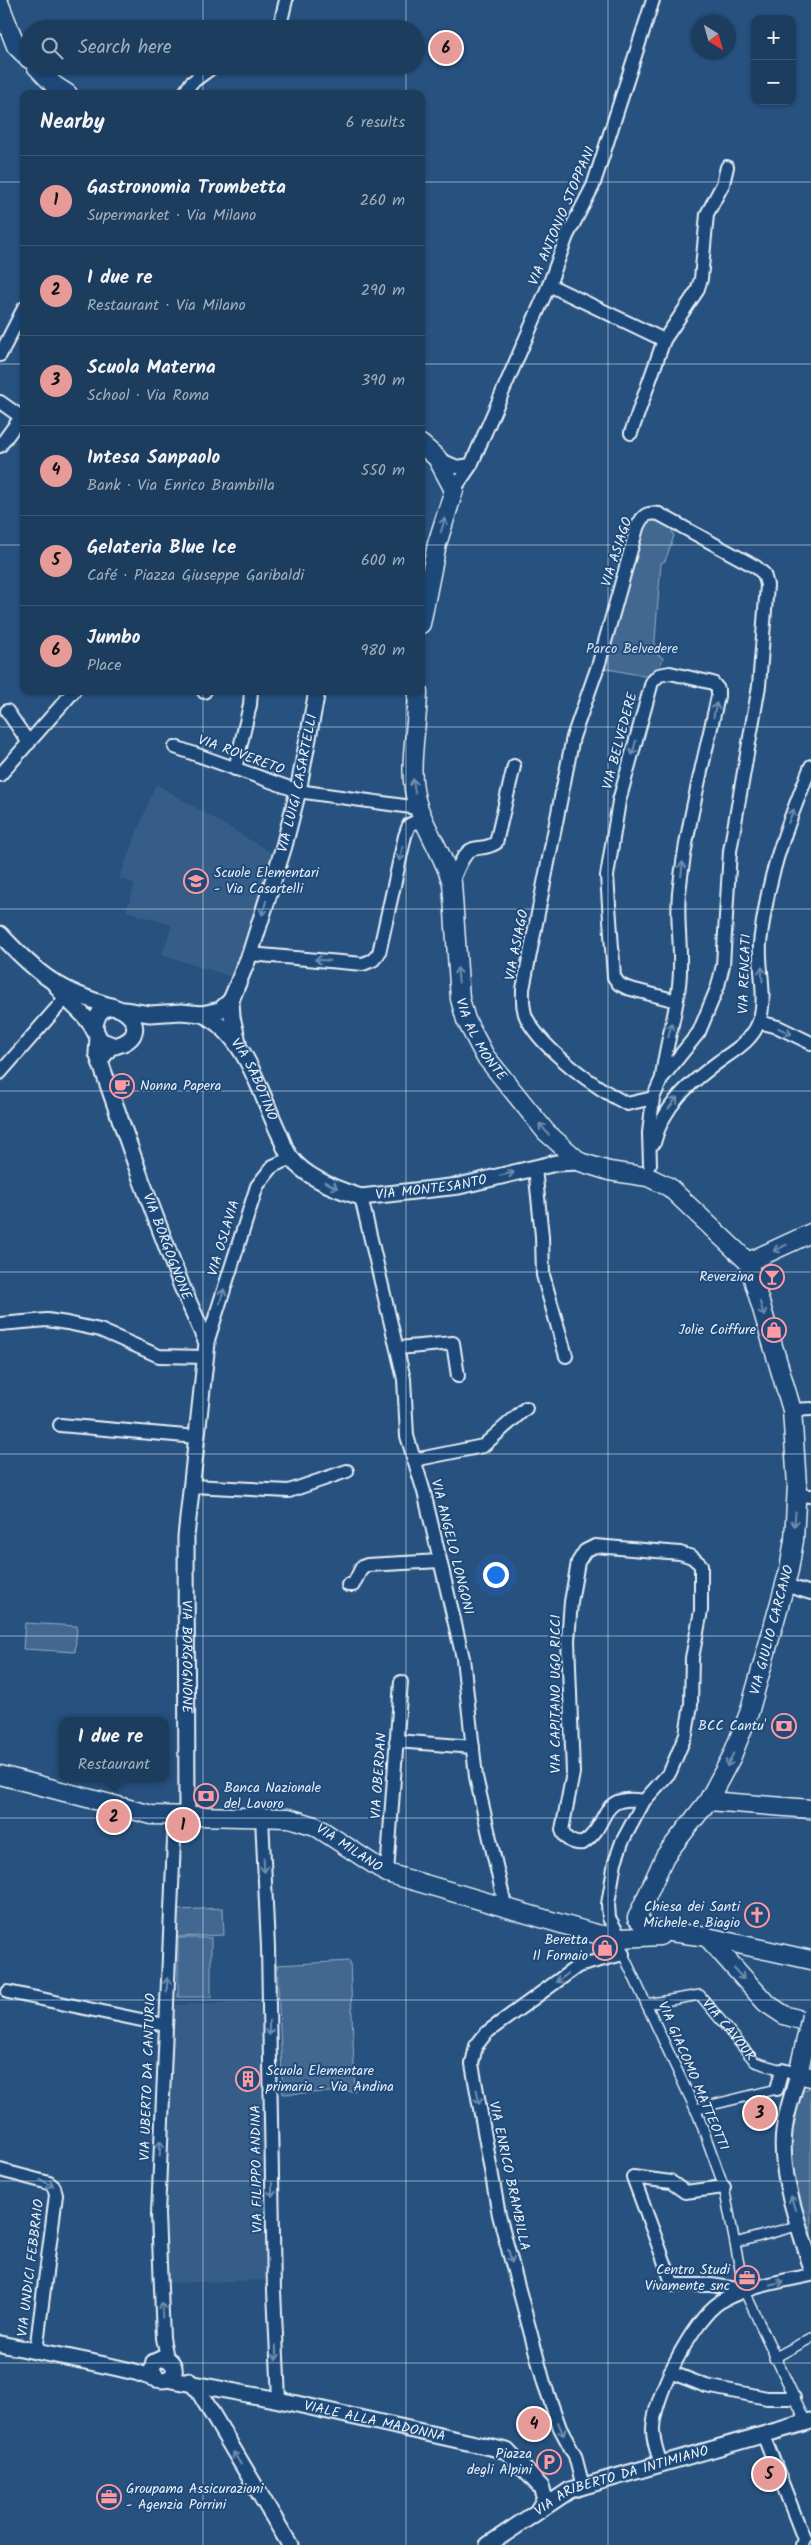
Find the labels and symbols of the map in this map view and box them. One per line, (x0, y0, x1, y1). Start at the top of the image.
north arrow (691, 15, 736, 60)
pin: 6 (430, 29, 462, 67)
street label: VIA ANTONIO STOPPANI (523, 143, 601, 289)
street label: VIA ASIAGO (595, 514, 639, 590)
one-way arrow (439, 518, 449, 534)
park label: Parco Belvedere (586, 638, 679, 660)
street label: VIA BELVEDERE (596, 689, 644, 792)
one-way arrow (711, 702, 720, 718)
street label: VIA LUIGI CASARTELLI (272, 712, 323, 855)
street label: VIA ROVERETO (195, 729, 288, 781)
one-way arrow (628, 740, 638, 756)
one-way arrow (409, 778, 419, 794)
one-way arrow (787, 809, 796, 824)
one-way arrow (396, 845, 405, 861)
one-way arrow (677, 861, 687, 877)
place label: Scuole Elementari - Via Casartelli (214, 862, 320, 900)
school or university icon: Scuole Elementari - Via Casartelli (183, 868, 209, 894)
one-way arrow (259, 900, 269, 916)
street label: VIA ASIAGO (499, 907, 535, 982)
street label: VIA RENCATI (733, 933, 757, 1015)
one-way arrow (315, 956, 331, 965)
one-way arrow (757, 966, 766, 982)
one-way arrow (454, 968, 463, 984)
street label: VIA AL MONTE (449, 995, 512, 1086)
one-way arrow (666, 1023, 675, 1039)
one-way arrow (777, 1027, 792, 1036)
street label: VIA SABOTINO (225, 1033, 283, 1125)
cafe icon: Nonna Papera (109, 1073, 135, 1099)
place label: Nonna Papera (140, 1075, 221, 1097)
one-way arrow (667, 1097, 678, 1110)
one-way arrow (539, 1122, 550, 1135)
street label: VIA MONTESANTO (374, 1169, 490, 1206)
one-way arrow (498, 1169, 514, 1178)
one-way arrow (324, 1180, 339, 1190)
street label: VIA BORGOGNONE (136, 1190, 198, 1305)
street label: VIA OSLAVIA (202, 1197, 246, 1279)
one-way arrow (773, 1244, 788, 1253)
bar icon: Reverzina (759, 1264, 785, 1290)
place label: Reverzina (699, 1266, 754, 1288)
one-way arrow (217, 1289, 227, 1305)
one-way arrow (758, 1301, 768, 1317)
shop icon: Jolie Coiffure (761, 1317, 787, 1343)
place label: Jolie Coiffure (678, 1319, 757, 1341)
street label: VIA ANGELO LONGONI (424, 1477, 480, 1617)
one-way arrow (790, 1511, 800, 1527)
your location (483, 1562, 509, 1588)
street label: VIA GIULIO CARCANO (744, 1562, 800, 1697)
street label: VIA BORGOGNONE (175, 1600, 198, 1714)
street label: VIA CAPITANO UGO RICCI (545, 1614, 567, 1774)
bank icon: BCC Cantu' (771, 1713, 797, 1739)
place label: BCC Cantu' (698, 1715, 767, 1737)
street label: VIA OBERDAN (365, 1731, 393, 1820)
one-way arrow (725, 1752, 735, 1767)
place label: Banca Nazionale del Lavoro (224, 1777, 322, 1815)
bank icon: Banca Nazionale del Lavoro (193, 1783, 219, 1809)
pin: 2 (98, 1798, 130, 1836)
pin: 1 (167, 1806, 199, 1844)
street label: VIA MILANO (311, 1818, 387, 1878)
one-way arrow (260, 1857, 269, 1873)
place label: Chiesa dei Santi Michele e Biagio (643, 1896, 741, 1934)
church icon: Chiesa dei Santi Michele e Biagio (744, 1902, 770, 1928)
place label: Beretta Il Fornaio (533, 1929, 588, 1967)
shop icon: Beretta Il Fornaio (592, 1935, 618, 1961)
one-way arrow (733, 1967, 745, 1980)
one-way arrow (555, 1973, 569, 1983)
one-way arrow (162, 1978, 171, 1994)
street label: VIA UBERTO DA CANTURIO (134, 1992, 162, 2161)
street label: VIA CAVOUR (696, 1994, 761, 2066)
street label: VIA GIACOMO MATTEOTTI (652, 1998, 734, 2154)
one-way arrow (265, 2020, 274, 2036)
place label: Scuola Elementare primaria - Via Andina (265, 2060, 394, 2098)
building icon: Scuola Elementare primaria - Via Andina (235, 2066, 261, 2092)
one-way arrow (473, 2089, 483, 2105)
pin: 3 (744, 2094, 776, 2132)
street label: VIA ENRICO BRAMBILLA (482, 2099, 536, 2253)
street label: VIA FILIPPO ANDINA (245, 2105, 269, 2233)
one-way arrow (156, 2140, 165, 2156)
one-way arrow (39, 2179, 54, 2189)
one-way arrow (267, 2182, 277, 2198)
one-way arrow (788, 2195, 798, 2211)
street label: VIA UNDICI FEBBRAIO (12, 2198, 50, 2338)
one-way arrow (506, 2248, 515, 2264)
place label: Centro Studi Vivamente snc (645, 2259, 731, 2297)
office icon: Centro Studi Vivamente snc (734, 2265, 760, 2291)
one-way arrow (769, 2278, 785, 2287)
one-way arrow (157, 2302, 166, 2318)
one-way arrow (271, 2344, 281, 2361)
street label: VIALE ALLA MADONNA (302, 2395, 448, 2448)
pin: 4 (518, 2405, 550, 2443)
one-way arrow (557, 2421, 566, 2436)
street label: VIA ARIBERTO DA INTIMIANO (530, 2440, 712, 2522)
place label: Piazza degli Alpini (467, 2443, 533, 2481)
parking icon: Piazza degli Alpini (536, 2449, 562, 2475)
one-way arrow (232, 2452, 242, 2466)
pin: 5 (753, 2455, 785, 2493)
place label: Groupama Assicurazioni - Agenzia Porrini (126, 2478, 264, 2516)
office icon: Groupama Assicurazioni - Agenzia Porrini (96, 2484, 122, 2510)

